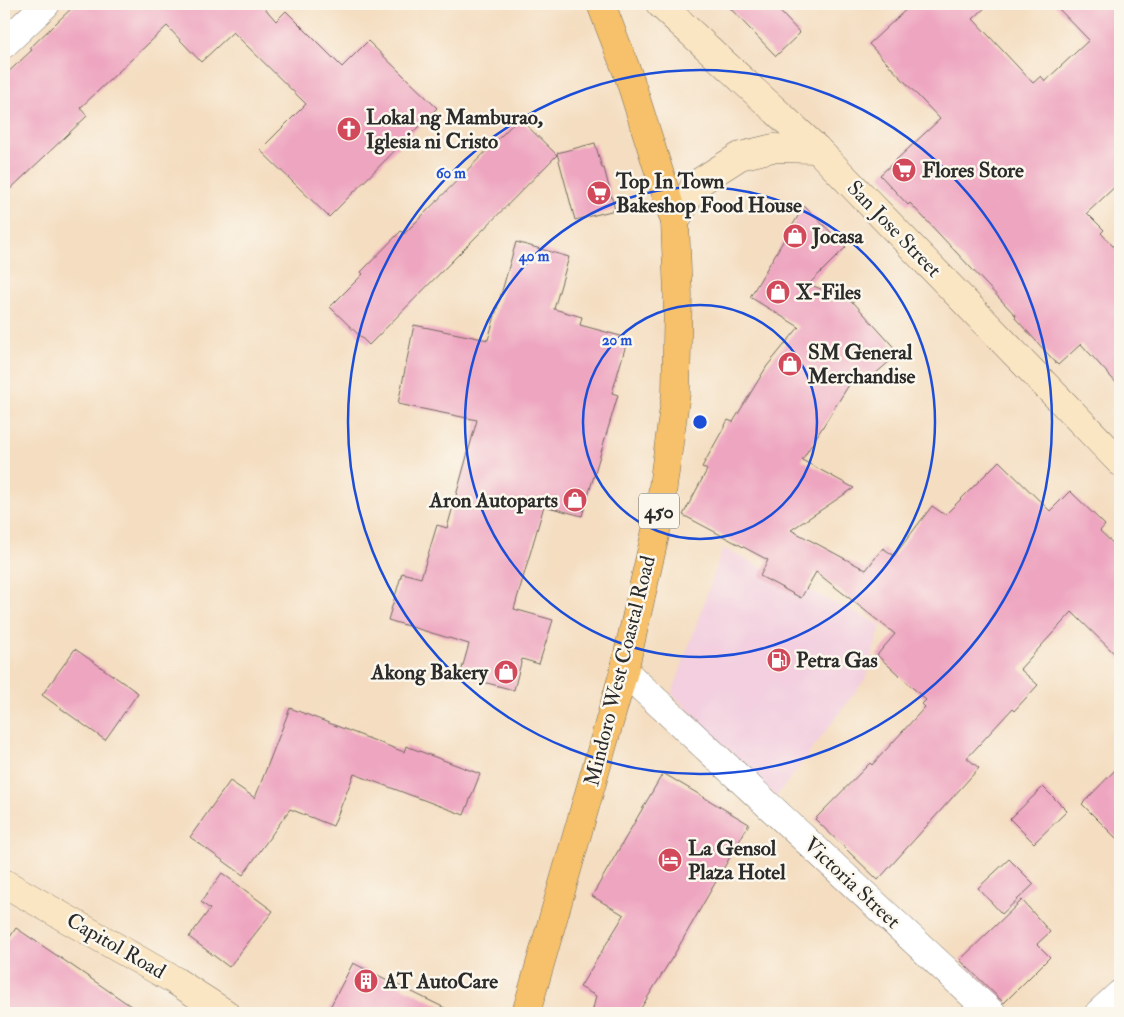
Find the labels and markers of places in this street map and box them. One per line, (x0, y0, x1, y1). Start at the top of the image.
place label: Lokal ng Mamburao, Iglesia ni Cristo (366, 104, 543, 155)
church icon: Lokal ng Mamburao, Iglesia ni Cristo (336, 116, 362, 142)
supermarket icon: Flores Store (891, 157, 917, 183)
place label: Flores Store (922, 157, 1024, 184)
place label: Top In Town Bakeshop Food House (615, 168, 802, 219)
supermarket icon: Top In Town Bakeshop Food House (586, 180, 612, 206)
shop icon: Jocasa (782, 223, 808, 249)
place label: Jocasa (811, 223, 865, 250)
shop icon: X-Files (765, 279, 791, 305)
place label: X-Files (796, 279, 861, 306)
place label: SM General Merchandise (807, 339, 915, 390)
shop icon: SM General Merchandise (777, 351, 803, 377)
centre of rings (691, 413, 709, 431)
place label: Aron Autoparts (429, 487, 558, 514)
shop icon: Aron Autoparts (562, 487, 588, 513)
fuel station icon: Petra Gas (766, 647, 792, 673)
place label: Petra Gas (796, 647, 878, 674)
place label: Akong Bakery (370, 659, 489, 686)
shop icon: Akong Bakery (493, 659, 519, 685)
place label: La Gensol Plaza Hotel (688, 835, 786, 886)
hotel icon: La Gensol Plaza Hotel (657, 847, 683, 873)
building icon: AT AutoCare (353, 968, 379, 994)
place label: AT AutoCare (383, 968, 498, 995)

